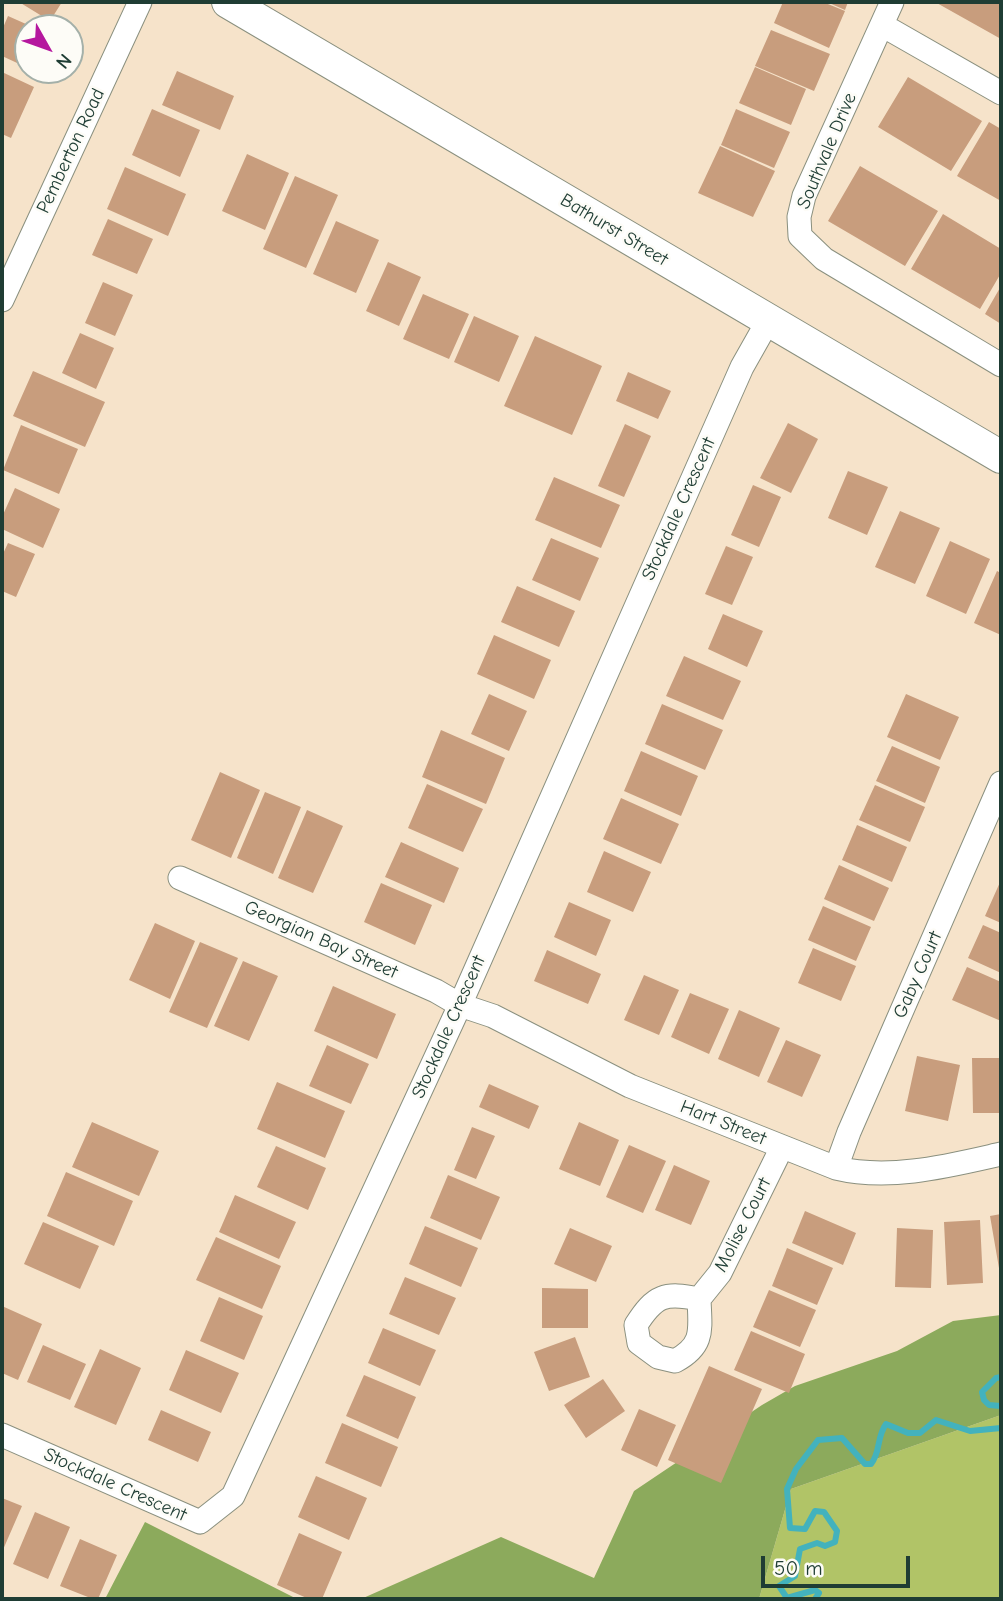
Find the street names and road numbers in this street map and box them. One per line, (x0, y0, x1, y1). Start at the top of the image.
street label: Pemberton Road (32, 85, 110, 217)
street label: Southvale Drive (792, 89, 862, 213)
street label: Bathurst Street (556, 189, 672, 271)
street label: Stockdale Crescent (637, 434, 721, 584)
street label: Georgian Bay Street (241, 896, 401, 984)
street label: Gaby Court (889, 928, 947, 1022)
street label: Stockdale Crescent (407, 952, 491, 1102)
street label: Hart Street (677, 1095, 769, 1151)
street label: Molise Court (710, 1174, 776, 1276)
street label: Stockdale Crescent (40, 1443, 190, 1527)

